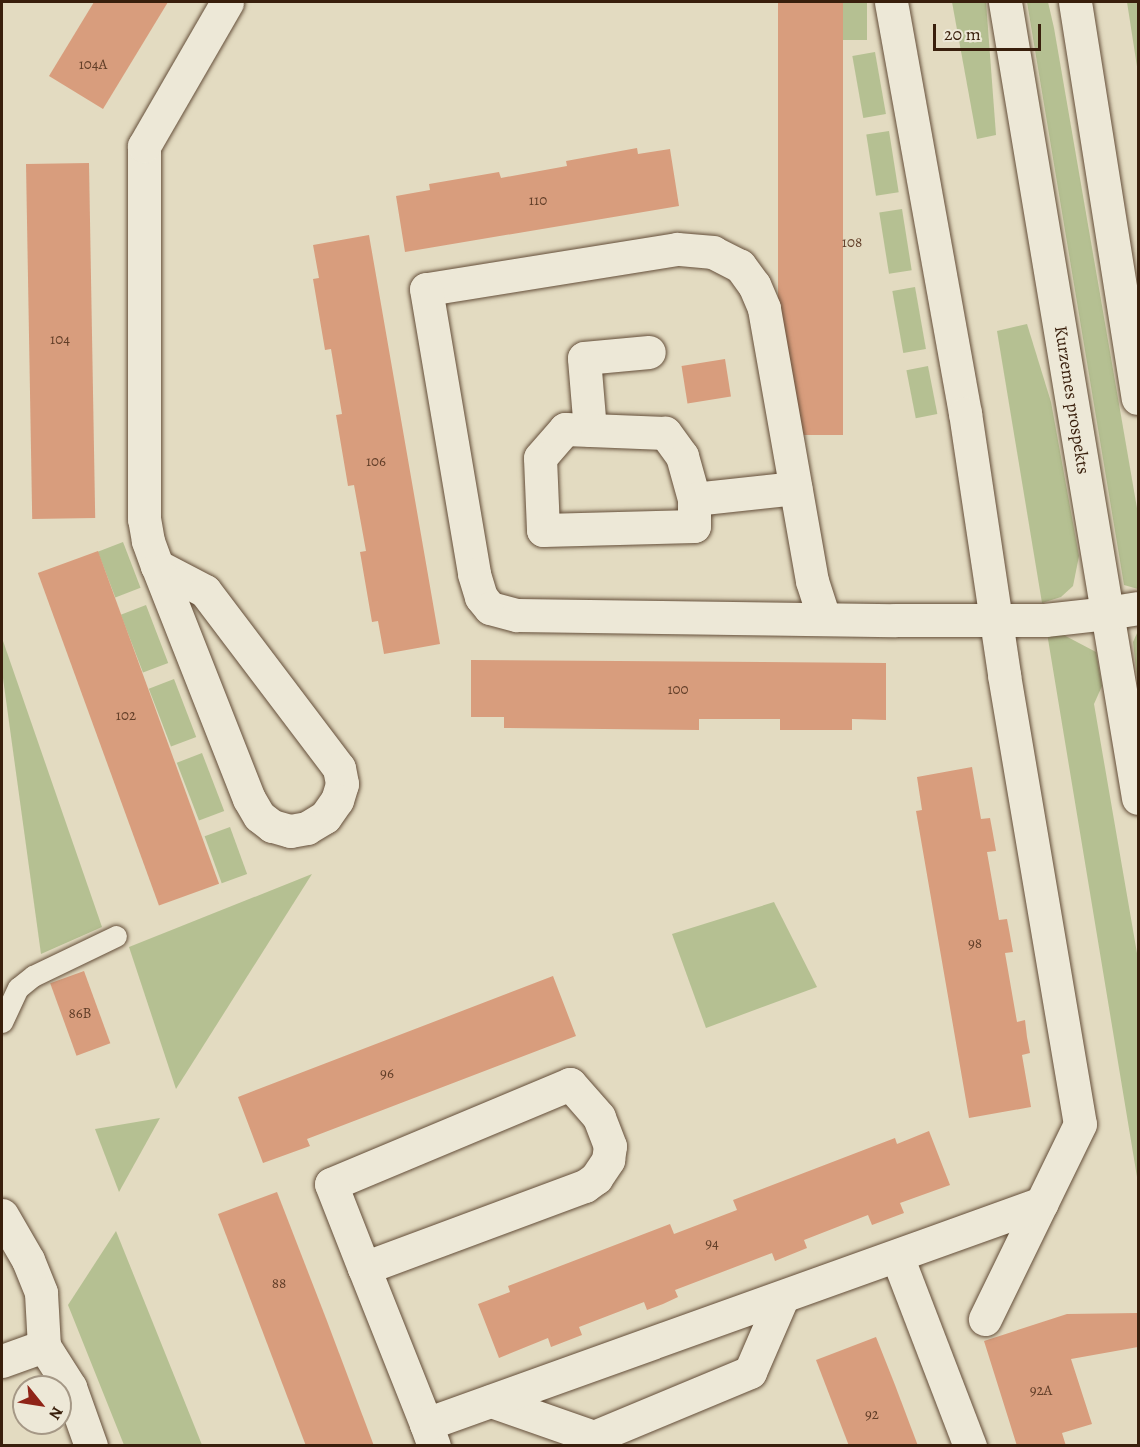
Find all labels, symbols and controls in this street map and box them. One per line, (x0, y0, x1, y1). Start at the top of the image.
scale bar (936, 12, 1044, 50)
text: 20 m (944, 22, 981, 46)
house number: 104A (79, 56, 107, 74)
house number: 110 (529, 192, 547, 210)
house number: 108 (842, 234, 862, 252)
street label: Kurzemes prospekts (1050, 324, 1094, 476)
house number: 104 (50, 331, 70, 349)
house number: 106 (366, 453, 386, 471)
house number: 100 (667, 681, 689, 699)
house number: 102 (116, 707, 136, 725)
house number: 98 (968, 935, 982, 953)
house number: 86B (68, 1005, 92, 1023)
house number: 96 (380, 1065, 394, 1083)
house number: 94 (705, 1235, 719, 1253)
house number: 88 (272, 1275, 286, 1293)
north arrow (12, 1375, 72, 1435)
house number: 92A (1030, 1382, 1052, 1400)
text: N (43, 1402, 68, 1424)
house number: 92 (865, 1406, 879, 1424)

